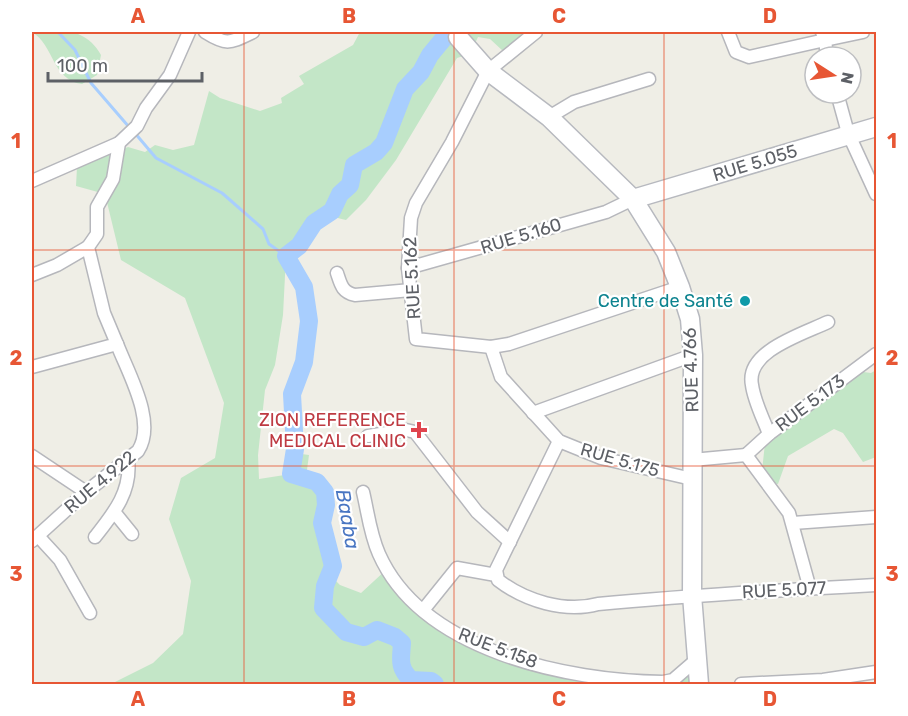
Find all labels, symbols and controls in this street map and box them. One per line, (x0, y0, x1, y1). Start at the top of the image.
text: A (131, 4, 146, 28)
text: B (342, 4, 356, 28)
text: C (552, 4, 566, 28)
text: D (763, 4, 777, 28)
scale bar (48, 45, 202, 83)
north arrow (803, 45, 863, 105)
text: 100 m (57, 55, 108, 77)
text: N (837, 70, 858, 86)
text: 1 (11, 129, 21, 153)
text: 1 (887, 129, 897, 153)
street label: RUE 5.055 (710, 140, 800, 186)
street label: RUE 5.160 (478, 213, 564, 259)
street label: RUE 5.162 (399, 236, 425, 320)
place label: Centre de Santé (598, 290, 733, 312)
marker: Centre de Santé (738, 294, 752, 308)
street label: RUE 4.766 (679, 327, 703, 413)
text: 2 (10, 346, 23, 370)
text: 2 (886, 346, 899, 370)
street label: RUE 5.173 (771, 370, 849, 436)
place label: ZION REFERENCE MEDICAL CLINIC (259, 409, 406, 452)
marker: ZION REFERENCE MEDICAL CLINIC (410, 421, 428, 439)
street label: RUE 5.175 (578, 438, 662, 482)
street label: RUE 4.922 (60, 446, 140, 518)
water label: Baaba (331, 487, 365, 551)
text: 3 (9, 562, 23, 586)
text: 3 (885, 562, 899, 586)
street label: RUE 5.077 (741, 577, 827, 603)
street label: RUE 5.158 (455, 623, 541, 673)
text: A (131, 687, 146, 711)
text: B (342, 687, 356, 711)
text: C (552, 687, 566, 711)
text: D (763, 687, 777, 711)

